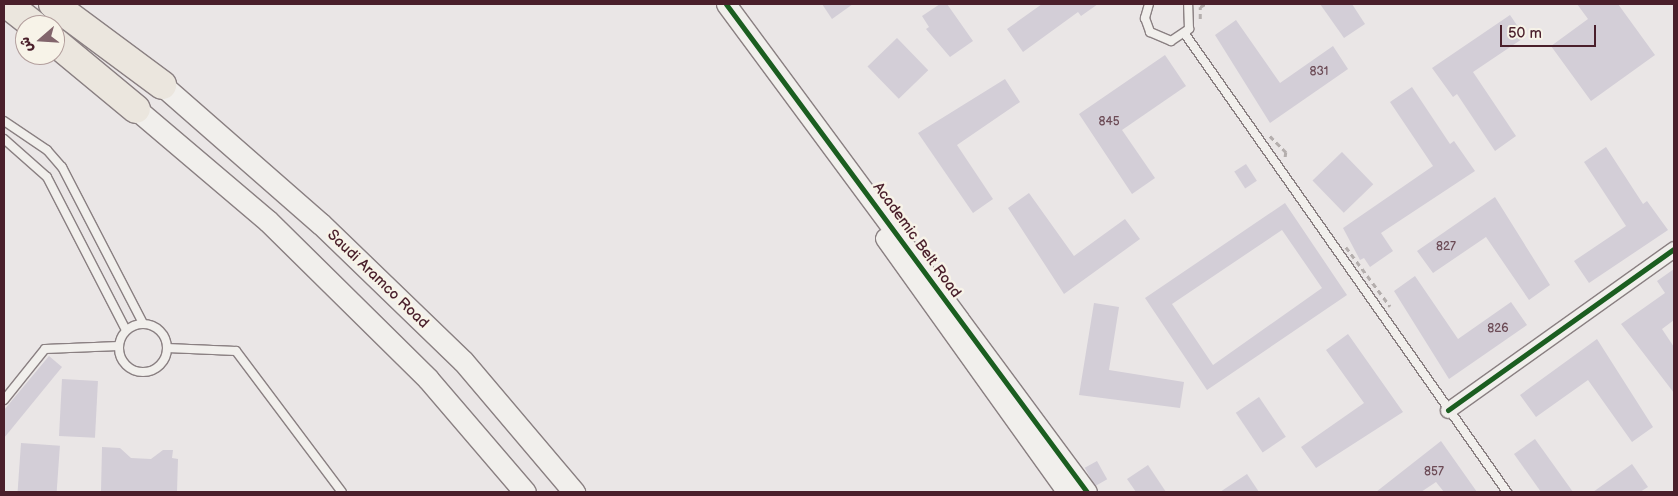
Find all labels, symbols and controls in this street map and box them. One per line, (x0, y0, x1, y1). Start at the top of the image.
north arrow (15, 15, 65, 65)
scale bar (1503, 15, 1599, 47)
text: 50 m (1508, 24, 1542, 43)
text: ش (16, 35, 37, 55)
house number: 831 (1309, 65, 1329, 79)
house number: 845 (1098, 115, 1120, 129)
street label: Academic Belt Road (869, 179, 965, 301)
street label: Saudi Aramco Road (324, 226, 432, 332)
house number: 827 (1436, 240, 1456, 254)
house number: 826 (1487, 322, 1509, 336)
house number: 857 (1424, 465, 1444, 479)

